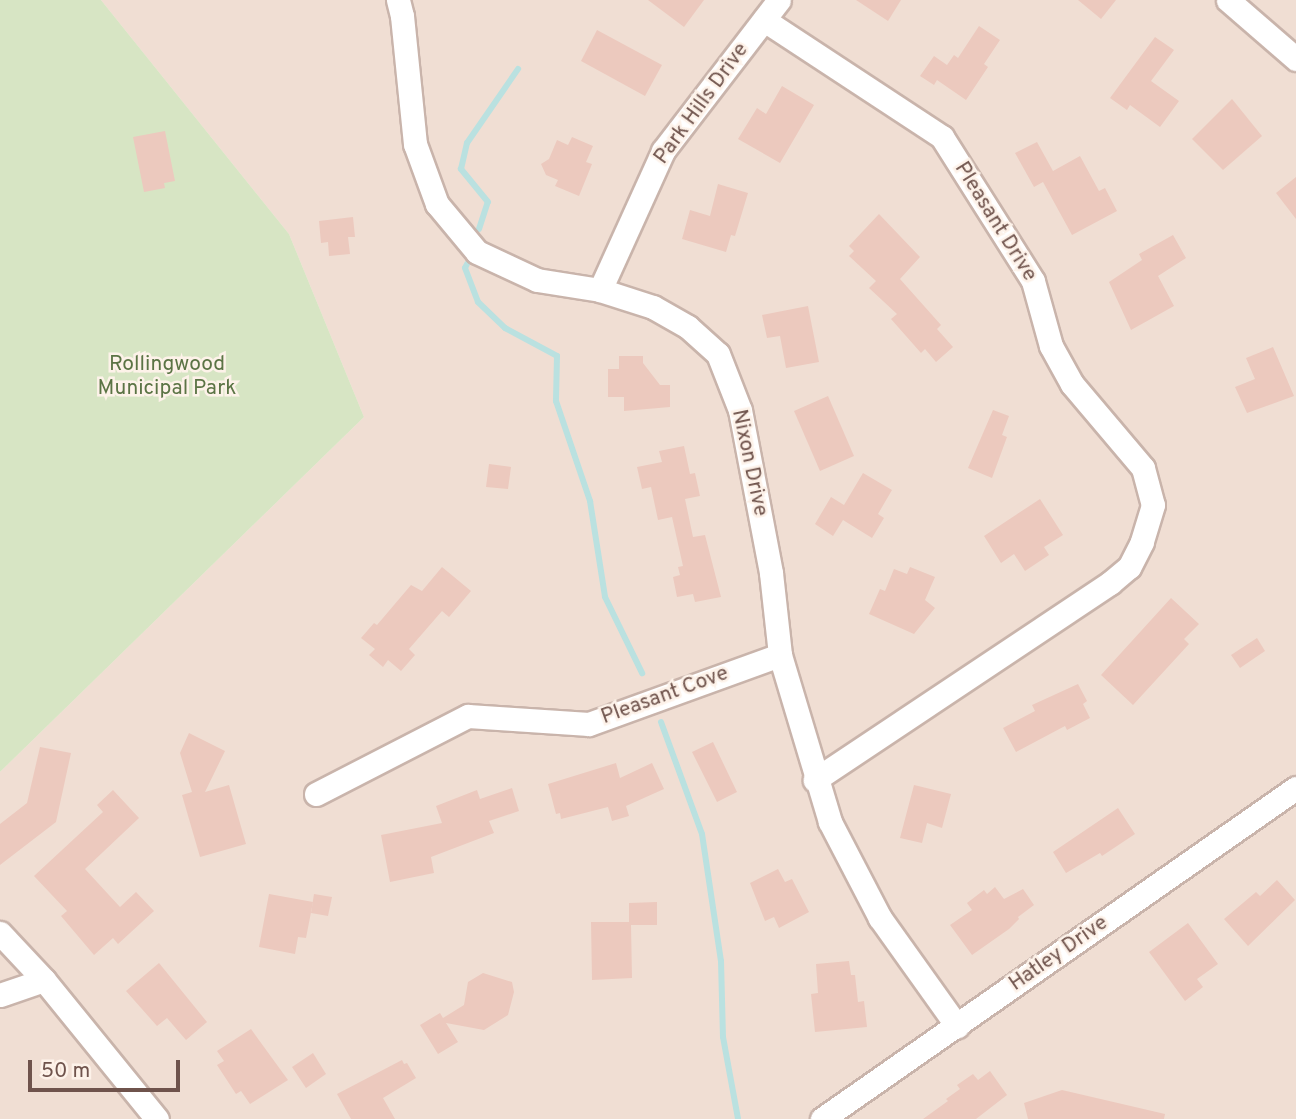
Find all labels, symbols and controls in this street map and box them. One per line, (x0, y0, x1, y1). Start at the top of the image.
street label: Park Hills Drive (650, 38, 754, 170)
street label: Pleasant Drive (948, 158, 1042, 286)
park label: Rollingwood Municipal Park (98, 352, 236, 402)
street label: Nixon Drive (725, 407, 773, 519)
street label: Pleasant Cove (598, 661, 732, 731)
street label: Hatley Drive (1005, 911, 1113, 997)
scale bar (32, 1046, 184, 1090)
text: 50 m (41, 1058, 90, 1085)

